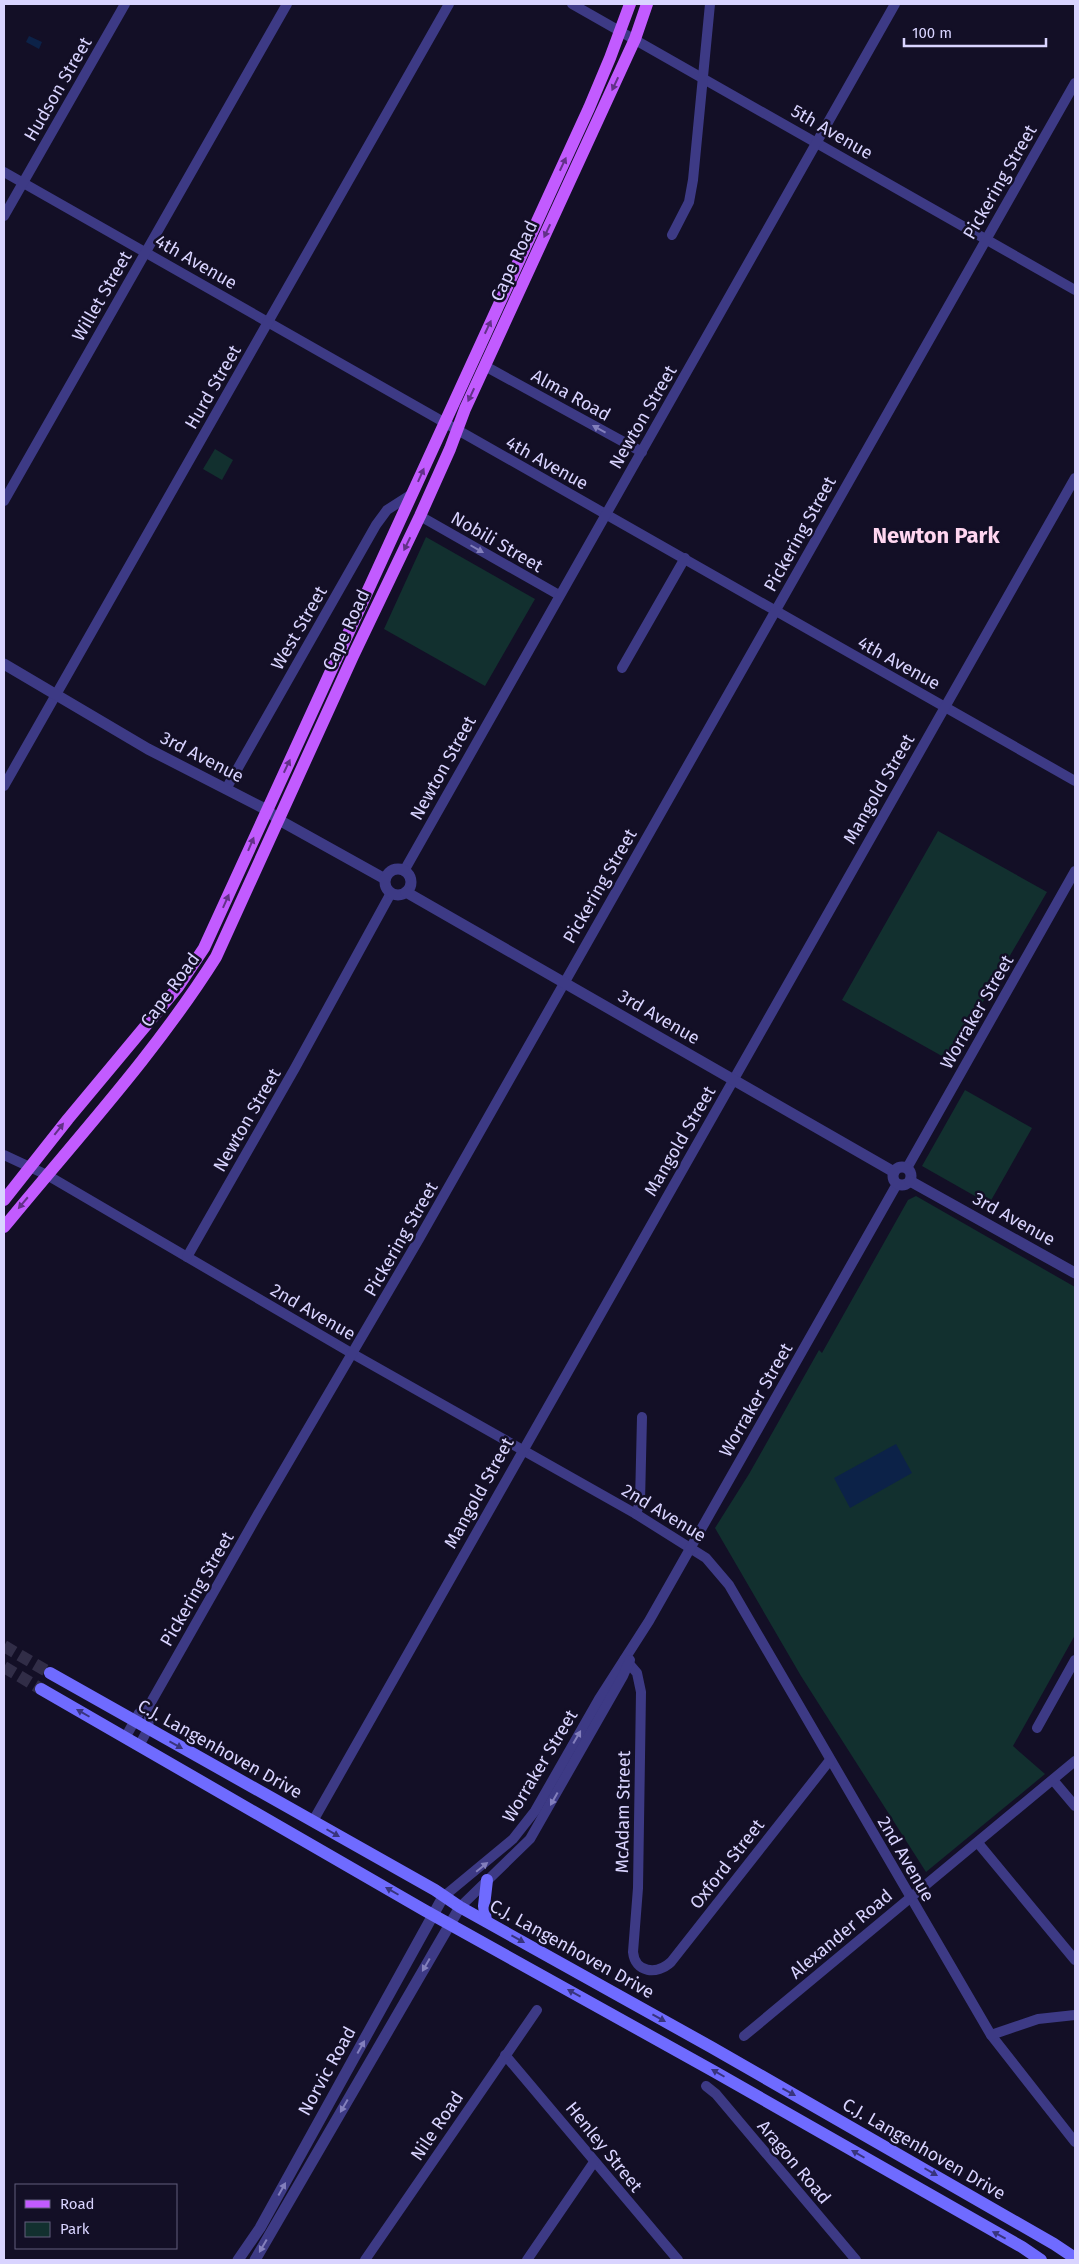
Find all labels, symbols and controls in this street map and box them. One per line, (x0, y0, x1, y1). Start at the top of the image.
scale bar (904, 15, 1046, 47)
text: 100 m (912, 24, 952, 42)
street label: Hudson Street (19, 33, 97, 145)
one-way arrow (610, 77, 618, 91)
street label: 5th Avenue (787, 100, 877, 164)
street label: Pickering Street (958, 120, 1042, 243)
one-way arrow (559, 157, 567, 171)
street label: Cape Road (486, 217, 542, 305)
one-way arrow (542, 224, 550, 238)
street label: 4th Avenue (151, 230, 241, 294)
street label: Willet Street (67, 247, 137, 345)
one-way arrow (485, 320, 493, 334)
street label: Hurd Street (180, 341, 246, 433)
street label: Newton Street (604, 361, 682, 473)
street label: Alma Road (528, 364, 614, 426)
one-way arrow (467, 388, 475, 402)
one-way arrow (592, 425, 606, 433)
street label: 4th Avenue (502, 431, 592, 495)
one-way arrow (417, 468, 425, 482)
street label: Pickering Street (759, 472, 841, 596)
street label: Nobili Street (447, 507, 547, 577)
district label: Newton Park (872, 522, 1000, 549)
one-way arrow (402, 537, 410, 551)
one-way arrow (470, 545, 485, 553)
street label: West Street (266, 582, 332, 674)
street label: Cape Road (318, 586, 374, 674)
street label: 4th Avenue (854, 631, 944, 695)
street label: Newton Street (405, 712, 481, 824)
street label: 3rd Avenue (157, 727, 247, 787)
street label: Mangold Street (839, 730, 920, 848)
one-way arrow (284, 759, 292, 773)
street label: Pickering Street (558, 824, 642, 947)
one-way arrow (248, 837, 256, 851)
one-way arrow (223, 894, 231, 908)
street label: Cape Road (136, 949, 204, 1031)
street label: Worraker Street (936, 951, 1019, 1073)
street label: 3rd Avenue (614, 985, 704, 1049)
street label: Newton Street (208, 1064, 286, 1176)
street label: Mangold Street (640, 1082, 721, 1200)
one-way arrow (54, 1123, 65, 1136)
street label: Pickering Street (359, 1177, 443, 1300)
street label: 3rd Avenue (969, 1187, 1059, 1251)
one-way arrow (18, 1196, 29, 1209)
street label: 2nd Avenue (266, 1279, 360, 1345)
street label: Worraker Street (715, 1339, 798, 1461)
street label: Mangold Street (439, 1433, 519, 1552)
street label: 2nd Avenue (618, 1479, 710, 1547)
street label: Pickering Street (155, 1527, 239, 1650)
street label: C.J. Langenhoven Drive (134, 1695, 306, 1803)
street label: Worraker Street (498, 1705, 583, 1826)
one-way arrow (76, 1709, 89, 1718)
one-way arrow (572, 1731, 581, 1744)
one-way arrow (169, 1741, 184, 1749)
street label: McAdam Street (611, 1750, 635, 1873)
one-way arrow (550, 1792, 559, 1805)
street label: 2nd Avenue (873, 1812, 939, 1906)
street label: Oxford Street (685, 1814, 769, 1913)
one-way arrow (327, 1828, 340, 1837)
one-way arrow (475, 1861, 488, 1872)
street label: Alexander Road (785, 1885, 897, 1983)
one-way arrow (385, 1886, 398, 1895)
street label: C.J. Langenhoven Drive (486, 1895, 658, 2003)
one-way arrow (511, 1934, 524, 1943)
one-way arrow (421, 1958, 430, 1972)
one-way arrow (566, 1989, 581, 1997)
one-way arrow (652, 2014, 667, 2022)
street label: Norvic Road (293, 2023, 361, 2119)
one-way arrow (356, 2040, 365, 2054)
one-way arrow (710, 2069, 725, 2077)
street label: Nile Road (406, 2087, 468, 2165)
one-way arrow (782, 2088, 797, 2096)
street label: C.J. Langenhoven Drive (839, 2093, 1009, 2205)
street label: Henley Street (561, 2097, 647, 2197)
one-way arrow (340, 2099, 349, 2112)
street label: Aragon Road (753, 2116, 835, 2208)
one-way arrow (852, 2150, 865, 2159)
one-way arrow (924, 2168, 937, 2177)
one-way arrow (277, 2182, 286, 2196)
legend (15, 2184, 178, 2249)
text: Road (60, 2195, 95, 2213)
text: Park (60, 2220, 90, 2238)
one-way arrow (992, 2231, 1007, 2239)
one-way arrow (258, 2240, 267, 2253)

